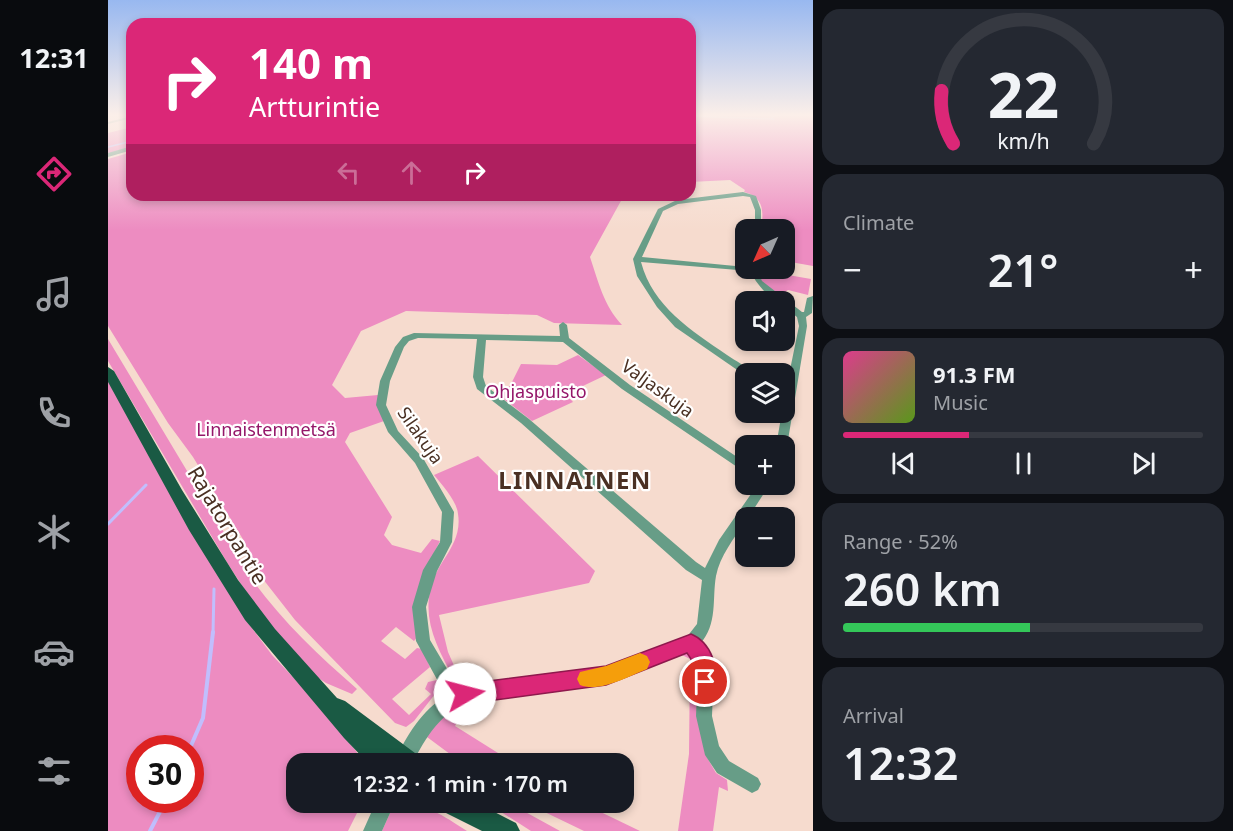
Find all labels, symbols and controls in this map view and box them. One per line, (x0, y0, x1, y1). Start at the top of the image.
text: 140 m (249, 34, 373, 91)
text: 12:31 (19, 39, 89, 76)
icon: right (150, 42, 228, 120)
text: 22 (987, 51, 1059, 136)
text: Artturintie (249, 88, 380, 125)
text: km/h (997, 126, 1049, 155)
icon: directions (33, 153, 75, 195)
icon: left (332, 156, 365, 189)
icon: ahead (395, 156, 428, 189)
icon: right (458, 156, 491, 189)
text: Climate (843, 209, 914, 236)
north arrow (735, 219, 795, 279)
map controls (735, 219, 795, 567)
text: 21° (988, 239, 1058, 300)
text: − (843, 247, 862, 292)
text: + (1184, 247, 1203, 292)
icon: music (33, 273, 75, 315)
button: sound (735, 291, 795, 351)
street label: Valjaskuja (617, 354, 699, 422)
text: 91.3 FM (933, 359, 1015, 389)
button: layers (735, 363, 795, 423)
park label: Ohjaspuisto (485, 379, 587, 403)
text: Music (933, 389, 988, 416)
icon: phone (33, 392, 75, 434)
street label: Silakuja (393, 402, 449, 468)
park label: Linnaistenmetsä (196, 417, 336, 441)
button: + (735, 435, 795, 495)
icon: previous (887, 447, 920, 480)
icon: pause (1007, 447, 1040, 480)
icon: next (1127, 447, 1160, 480)
street label: Rajatorpantie (182, 461, 274, 589)
district label: LINNAINEN (498, 463, 652, 496)
button: − (735, 507, 795, 567)
icon: climate (33, 511, 75, 553)
text: Range · 52% (843, 528, 958, 555)
text: 260 km (843, 558, 1002, 619)
icon: car (33, 631, 75, 673)
pin (679, 656, 730, 707)
position arrow (433, 662, 497, 726)
icon: arrive (688, 665, 721, 698)
text: Arrival (843, 702, 904, 729)
text: 12:32 (843, 732, 958, 793)
speed limit sign: 30 (126, 735, 204, 813)
icon: filters (33, 750, 75, 792)
text: 12:32 · 1 min · 170 m (352, 768, 568, 798)

